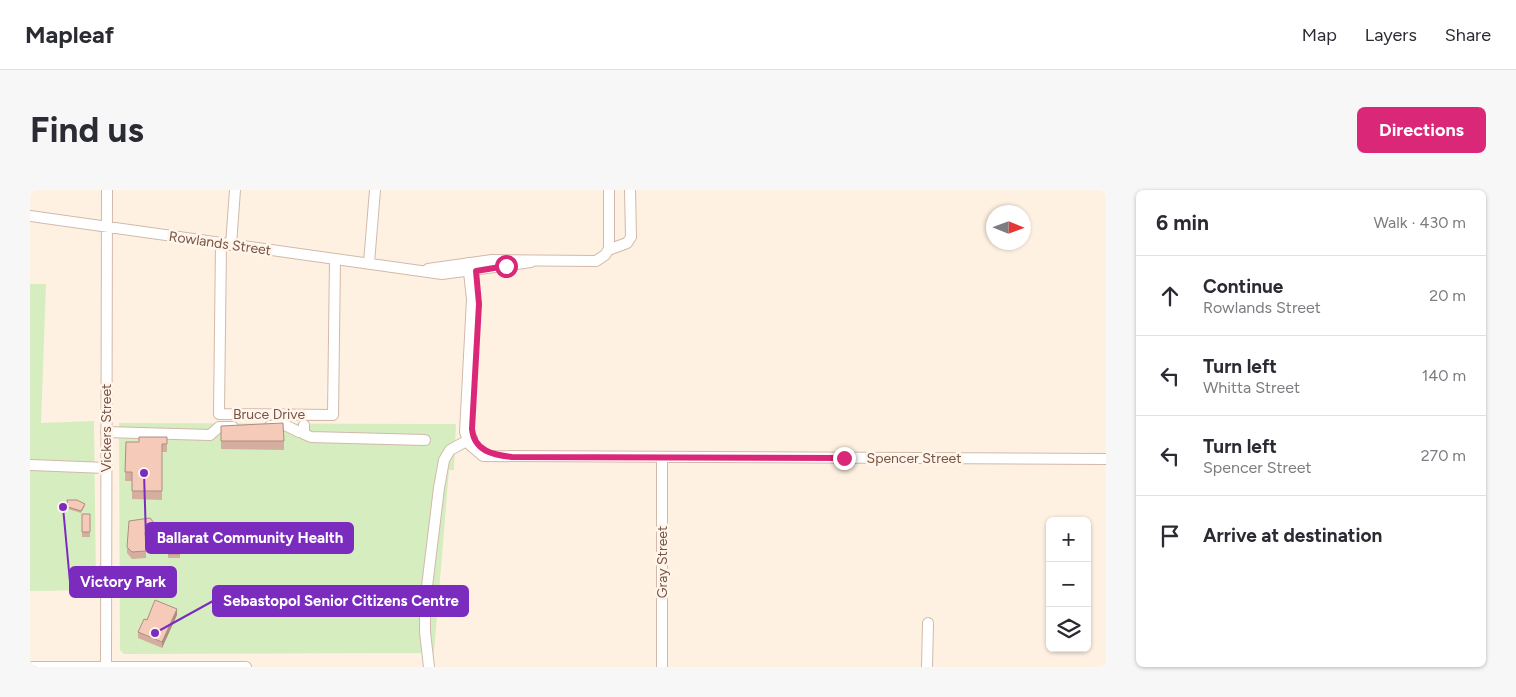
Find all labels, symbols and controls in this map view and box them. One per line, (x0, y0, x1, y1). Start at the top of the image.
text: Mapleaf (25, 20, 114, 49)
text: Map (1302, 24, 1337, 46)
text: Layers (1365, 24, 1417, 46)
text: Share (1445, 24, 1491, 46)
button: Directions (1357, 107, 1486, 153)
text: Find us (30, 109, 144, 151)
north arrow (986, 205, 1031, 250)
text: 6 min (1156, 210, 1209, 235)
text: Walk · 430 m (1373, 213, 1466, 232)
street label: Rowlands Street (168, 228, 272, 259)
route start (495, 255, 518, 278)
text: Continue (1203, 275, 1283, 298)
icon: ahead (1156, 282, 1184, 310)
text: 20 m (1429, 286, 1466, 305)
text: Rowlands Street (1203, 298, 1321, 317)
text: Turn left (1203, 355, 1277, 378)
icon: left (1156, 362, 1184, 390)
text: 140 m (1422, 366, 1466, 385)
text: Whitta Street (1203, 378, 1300, 397)
street label: Vickers Street (98, 384, 115, 472)
street label: Bruce Drive (233, 406, 305, 423)
text: Turn left (1203, 435, 1277, 458)
icon: left (1156, 442, 1184, 470)
text: 270 m (1421, 446, 1466, 465)
route end (833, 447, 856, 470)
street label: Spencer Street (867, 450, 961, 467)
text: Spencer Street (1203, 458, 1312, 477)
map controls (1046, 517, 1091, 652)
button: + (1046, 517, 1091, 562)
icon: arrive (1156, 522, 1184, 550)
callout: Ballarat Community Health (146, 523, 353, 553)
text: Arrive at destination (1203, 524, 1382, 547)
street label: Gray Street (654, 526, 671, 598)
text: Ballarat Community Health (157, 529, 343, 547)
button: − (1046, 562, 1091, 607)
callout: Victory Park (70, 567, 176, 597)
text: Victory Park (80, 573, 166, 591)
callout: Sebastopol Senior Citizens Centre (213, 586, 468, 616)
text: Sebastopol Senior Citizens Centre (223, 592, 460, 610)
button: layers (1046, 607, 1091, 652)

